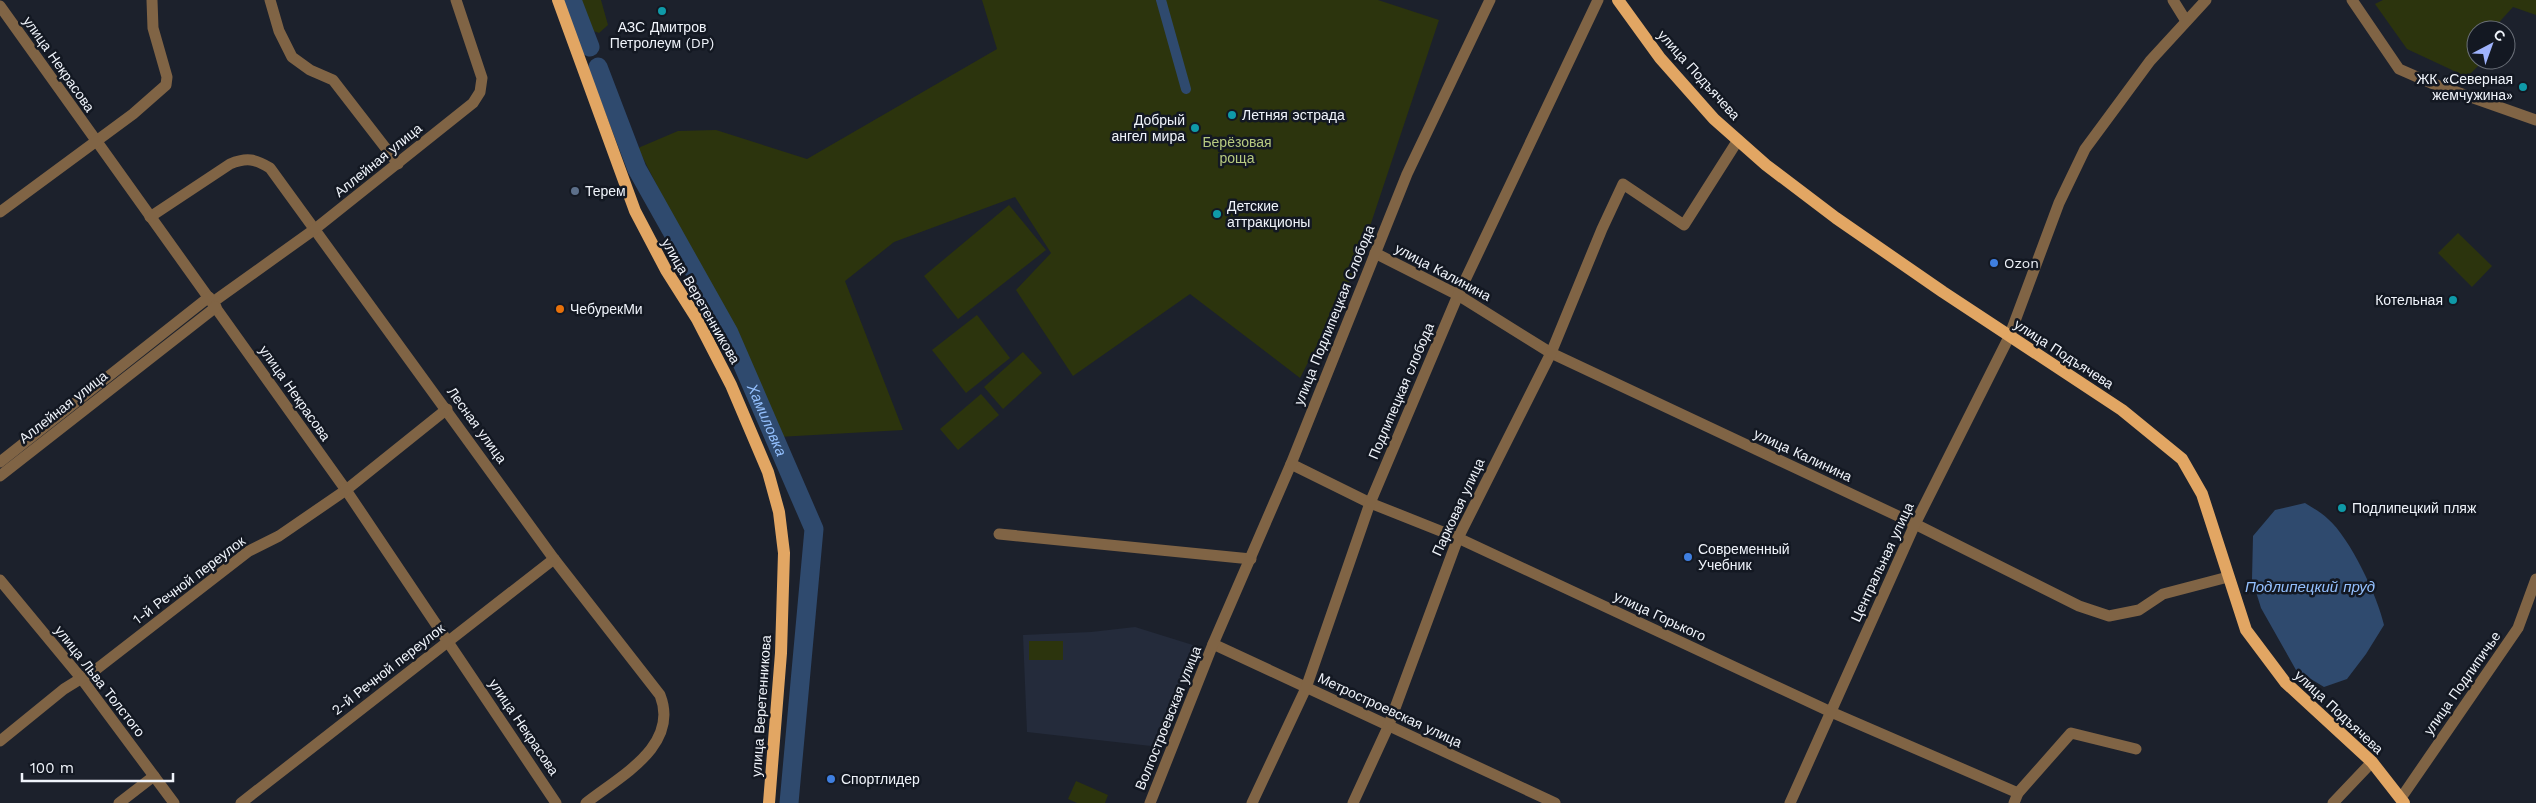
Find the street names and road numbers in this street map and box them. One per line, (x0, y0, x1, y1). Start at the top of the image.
street label: улица Некрасова (20, 13, 98, 115)
street label: улица Подъячева (1655, 27, 1744, 123)
street label: Аллейная улица (331, 120, 425, 200)
street label: улица Подлипецкая Слобода (1291, 223, 1378, 407)
street label: улица Веретенникова (659, 236, 744, 367)
street label: улица Калинина (1392, 240, 1494, 304)
street label: улица Подъячева (2011, 316, 2117, 392)
street label: Подлипецкая слобода (1365, 320, 1437, 461)
street label: улица Некрасова (256, 342, 334, 444)
street label: Аллейная улица (16, 367, 110, 446)
street label: Лесная улица (444, 384, 510, 466)
street label: улица Калинина (1751, 425, 1855, 485)
street label: Парковая улица (1428, 456, 1488, 558)
street label: Центральная улица (1847, 500, 1917, 624)
street label: 1-й Речной переулок (130, 532, 249, 627)
street label: улица Горького (1612, 588, 1709, 644)
street label: 2-й Речной переулок (328, 619, 448, 718)
street label: улица Льва Толстого (52, 622, 148, 740)
street label: улица Подлипичье (2420, 628, 2504, 738)
street label: улица Веретенникова (748, 634, 774, 777)
street label: Волгостроевская улица (1132, 644, 1204, 792)
street label: улица Подъячева (2291, 667, 2387, 757)
street label: Метростроевская улица (1315, 670, 1465, 751)
street label: улица Некрасова (486, 676, 562, 778)

